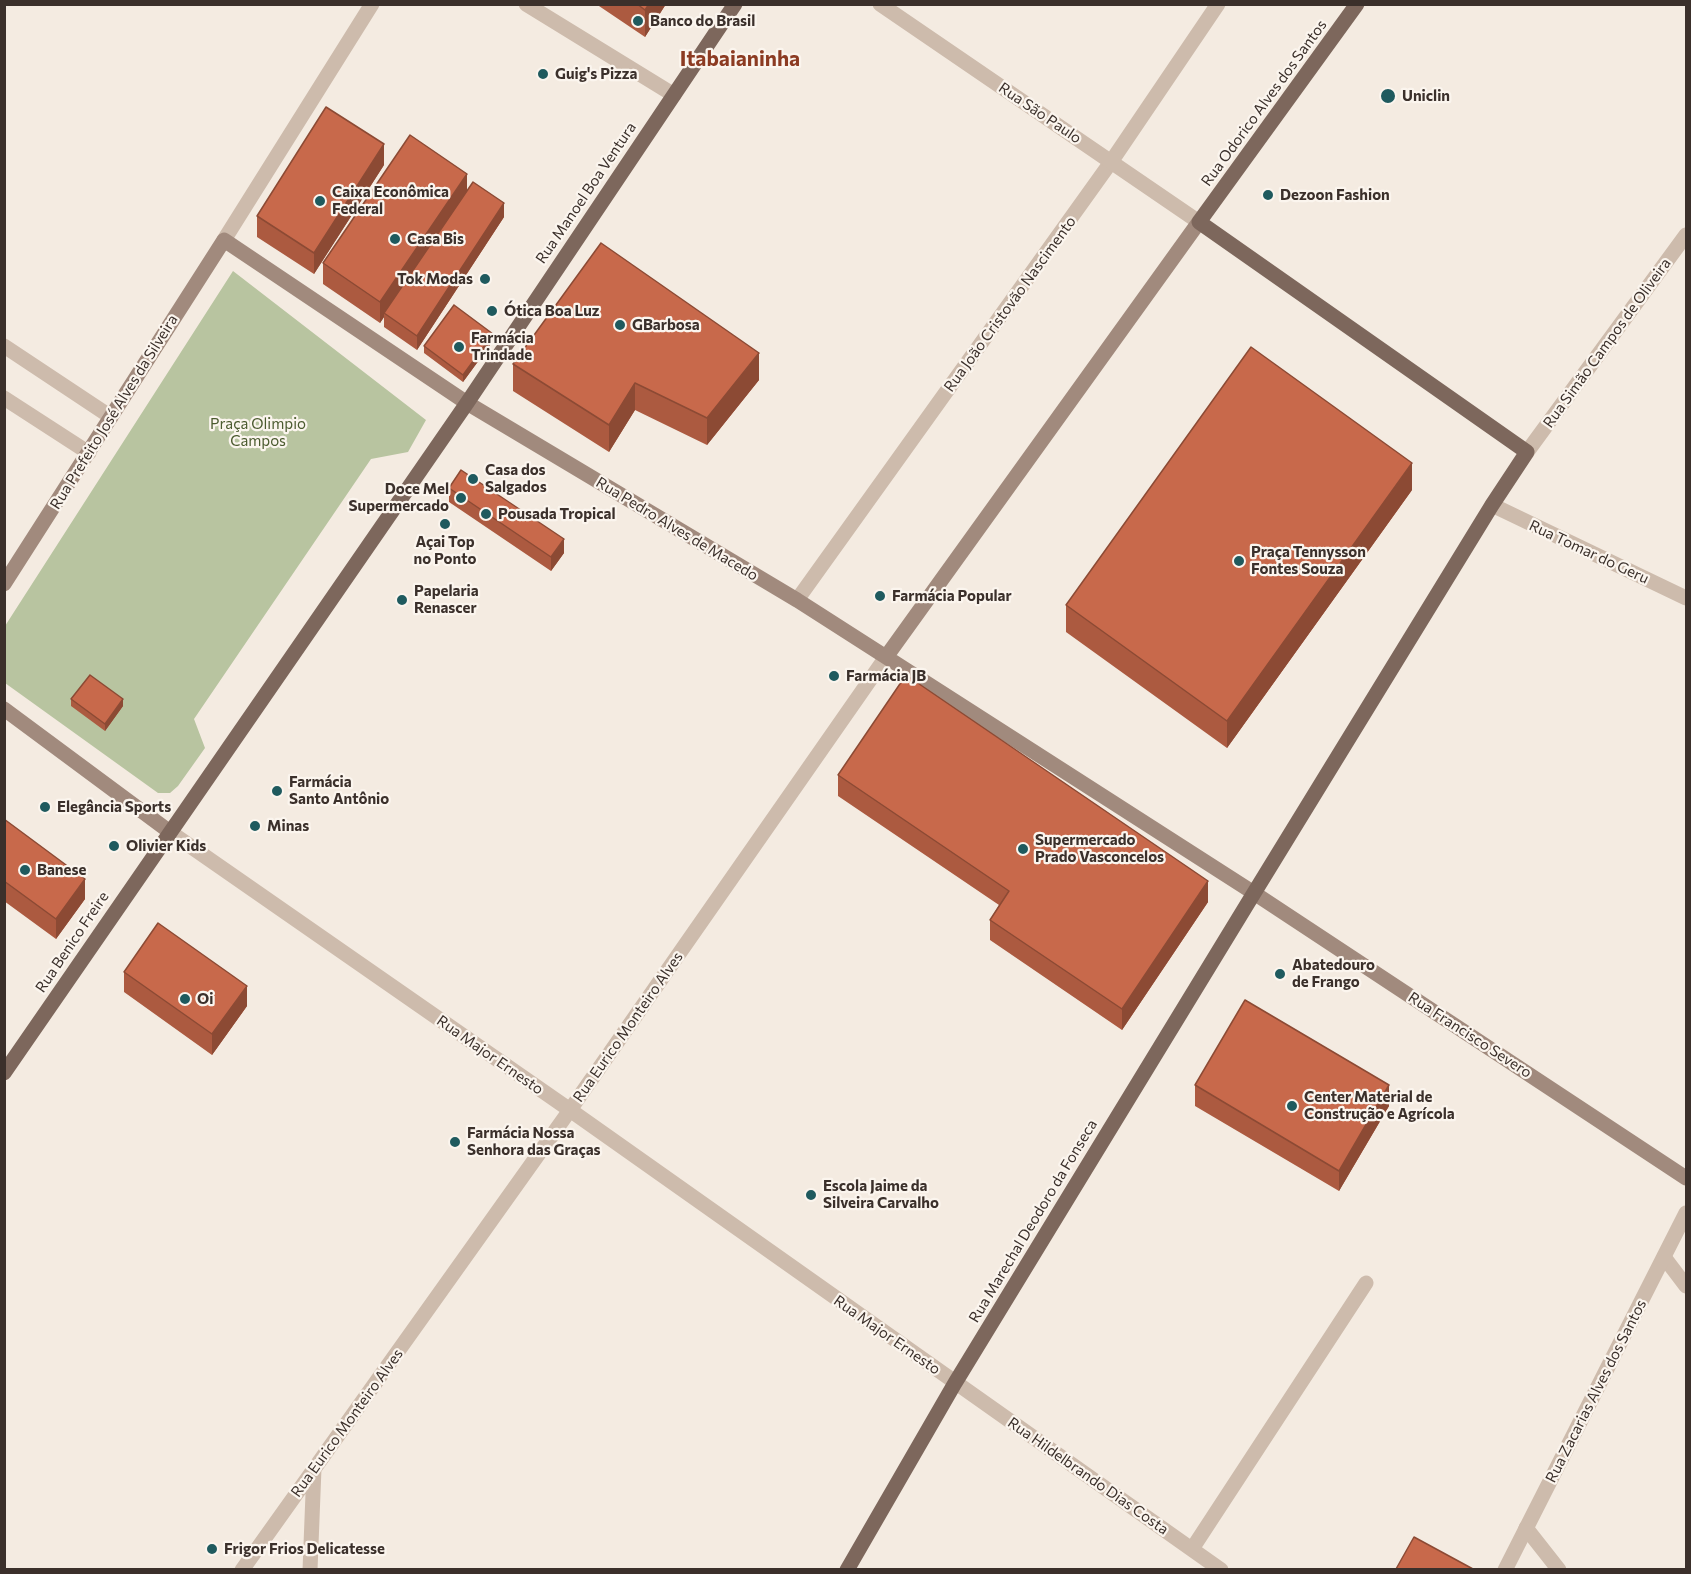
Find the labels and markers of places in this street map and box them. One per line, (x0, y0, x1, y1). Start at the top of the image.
place label: Banco do Brasil (650, 12, 755, 30)
marker: Banco do Brasil (631, 14, 645, 28)
place label: Guig's Pizza (555, 65, 637, 83)
marker: Guig's Pizza (536, 67, 550, 81)
marker: Uniclin (1379, 87, 1397, 105)
place label: Uniclin (1402, 87, 1450, 105)
place label: Caixa Econômica Federal (332, 183, 449, 218)
place label: Dezoon Fashion (1280, 186, 1390, 204)
marker: Dezoon Fashion (1261, 188, 1275, 202)
marker: Caixa Econômica Federal (313, 194, 327, 208)
place label: Casa Bis (407, 230, 464, 248)
marker: Casa Bis (388, 232, 402, 246)
place label: Tok Modas (397, 270, 473, 288)
marker: Tok Modas (478, 272, 492, 286)
place label: Ótica Boa Luz (504, 302, 599, 320)
marker: Ótica Boa Luz (485, 304, 499, 318)
place label: GBarbosa (632, 316, 700, 334)
marker: GBarbosa (613, 318, 627, 332)
place label: Farmácia Trindade (471, 329, 534, 364)
marker: Farmácia Trindade (452, 340, 466, 354)
place label: Casa dos Salgados (485, 461, 547, 496)
marker: Casa dos Salgados (466, 472, 480, 486)
place label: Doce Mel Supermercado (349, 480, 449, 515)
marker: Doce Mel Supermercado (454, 491, 468, 505)
place label: Pousada Tropical (498, 505, 615, 523)
marker: Pousada Tropical (479, 507, 493, 521)
marker: Açai Top no Ponto (438, 517, 452, 531)
place label: Açai Top no Ponto (414, 533, 476, 568)
place label: Praça Tennysson Fontes Souza (1251, 543, 1366, 578)
marker: Praça Tennysson Fontes Souza (1232, 554, 1246, 568)
place label: Papelaria Renascer (414, 582, 479, 617)
place label: Farmácia Popular (892, 587, 1012, 605)
marker: Farmácia Popular (873, 589, 887, 603)
marker: Papelaria Renascer (395, 593, 409, 607)
place label: Farmácia JB (846, 667, 926, 685)
marker: Farmácia JB (827, 669, 841, 683)
place label: Farmácia Santo Antônio (289, 773, 389, 808)
marker: Farmácia Santo Antônio (270, 784, 284, 798)
place label: Elegância Sports (57, 798, 171, 816)
marker: Elegância Sports (38, 800, 52, 814)
place label: Minas (267, 817, 309, 835)
marker: Minas (248, 819, 262, 833)
place label: Supermercado Prado Vasconcelos (1035, 831, 1164, 866)
place label: Olivier Kids (126, 837, 206, 855)
marker: Olivier Kids (107, 839, 121, 853)
marker: Supermercado Prado Vasconcelos (1016, 842, 1030, 856)
place label: Banese (37, 861, 86, 879)
marker: Banese (18, 863, 32, 877)
place label: Abatedouro de Frango (1292, 956, 1375, 991)
marker: Abatedouro de Frango (1273, 967, 1287, 981)
place label: Oi (197, 990, 213, 1008)
marker: Oi (178, 992, 192, 1006)
place label: Center Material de Construção e Agrícola (1304, 1088, 1455, 1123)
marker: Center Material de Construção e Agrícola (1285, 1099, 1299, 1113)
place label: Farmácia Nossa Senhora das Graças (467, 1124, 601, 1159)
marker: Farmácia Nossa Senhora das Graças (448, 1135, 462, 1149)
place label: Escola Jaime da Silveira Carvalho (823, 1177, 939, 1212)
marker: Escola Jaime da Silveira Carvalho (804, 1188, 818, 1202)
place label: Frigor Frios Delicatesse (224, 1540, 385, 1558)
marker: Frigor Frios Delicatesse (205, 1542, 219, 1556)

